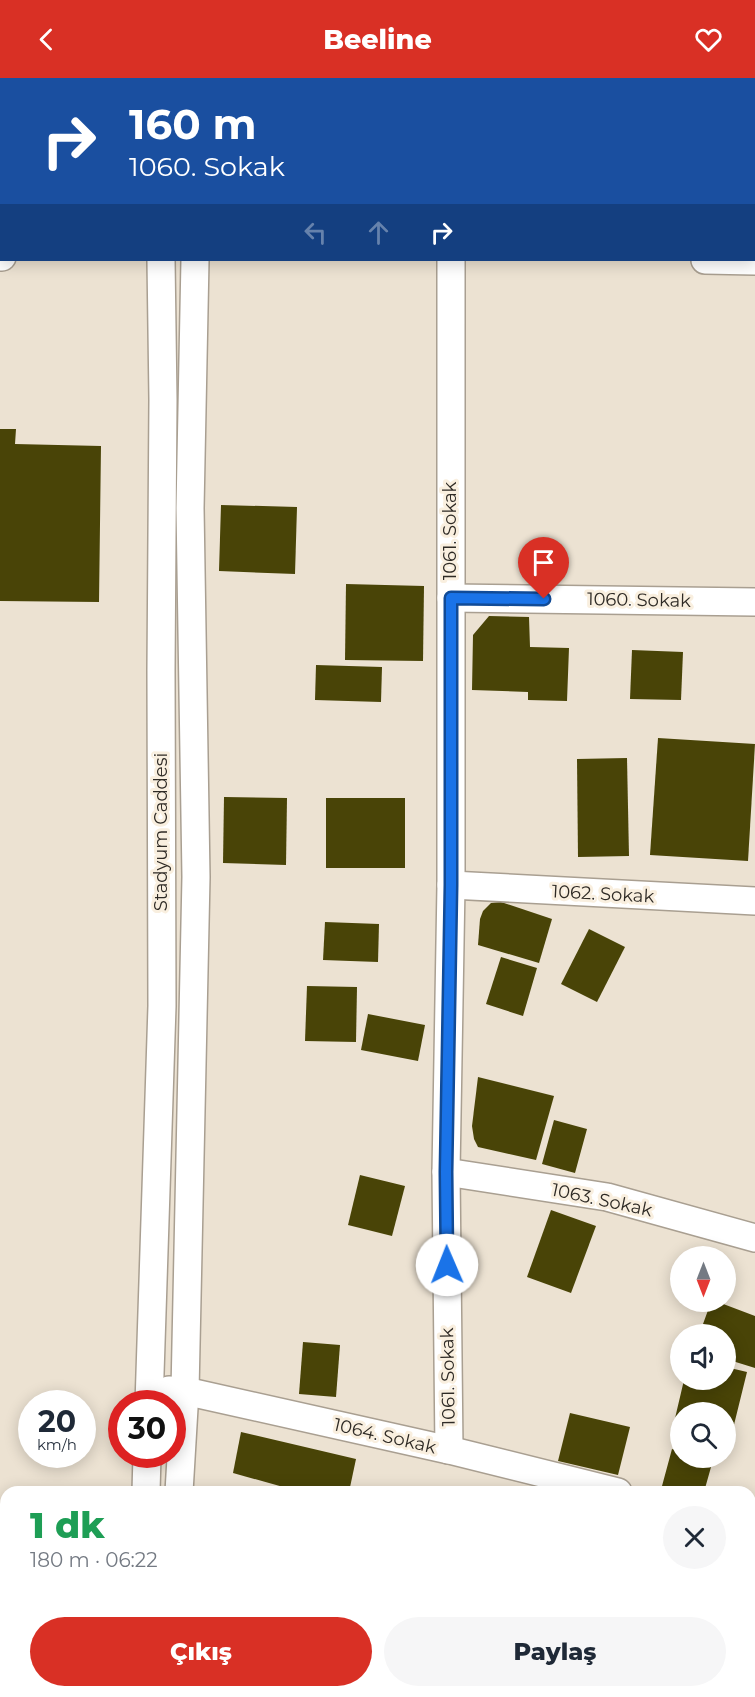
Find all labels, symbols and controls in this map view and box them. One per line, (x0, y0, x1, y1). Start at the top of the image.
icon: back (30, 23, 63, 56)
text: Beeline (323, 23, 432, 56)
icon: heart (692, 23, 725, 56)
text: 160 m (129, 98, 257, 150)
icon: right (30, 102, 108, 180)
text: 1060. Sokak (129, 150, 285, 183)
icon: left (299, 216, 332, 249)
icon: ahead (362, 216, 395, 249)
icon: right (425, 216, 458, 249)
street label: 1061. Sokak (439, 481, 461, 580)
pin (518, 537, 569, 599)
icon: arrive (527, 546, 560, 579)
street label: 1060. Sokak (587, 588, 691, 612)
street label: Stadyum Caddesi (150, 753, 172, 911)
street label: 1062. Sokak (551, 880, 655, 908)
street label: 1063. Sokak (550, 1179, 655, 1221)
position arrow (415, 1233, 479, 1297)
north arrow (670, 1246, 736, 1312)
map controls (670, 1246, 736, 1468)
button: sound (670, 1324, 736, 1390)
street label: 1061. Sokak (436, 1327, 460, 1427)
speed limit sign: 30 (108, 1390, 186, 1468)
button: search (670, 1402, 736, 1468)
text: 20 (38, 1403, 76, 1440)
street label: 1064. Sokak (332, 1414, 439, 1459)
text: km/h (37, 1435, 77, 1454)
text: 1 dk (30, 1503, 105, 1547)
button: close (663, 1506, 726, 1569)
text: 180 m · 06:22 (30, 1548, 158, 1572)
button: Çıkış (30, 1617, 372, 1686)
button: Paylaş (384, 1617, 726, 1686)

